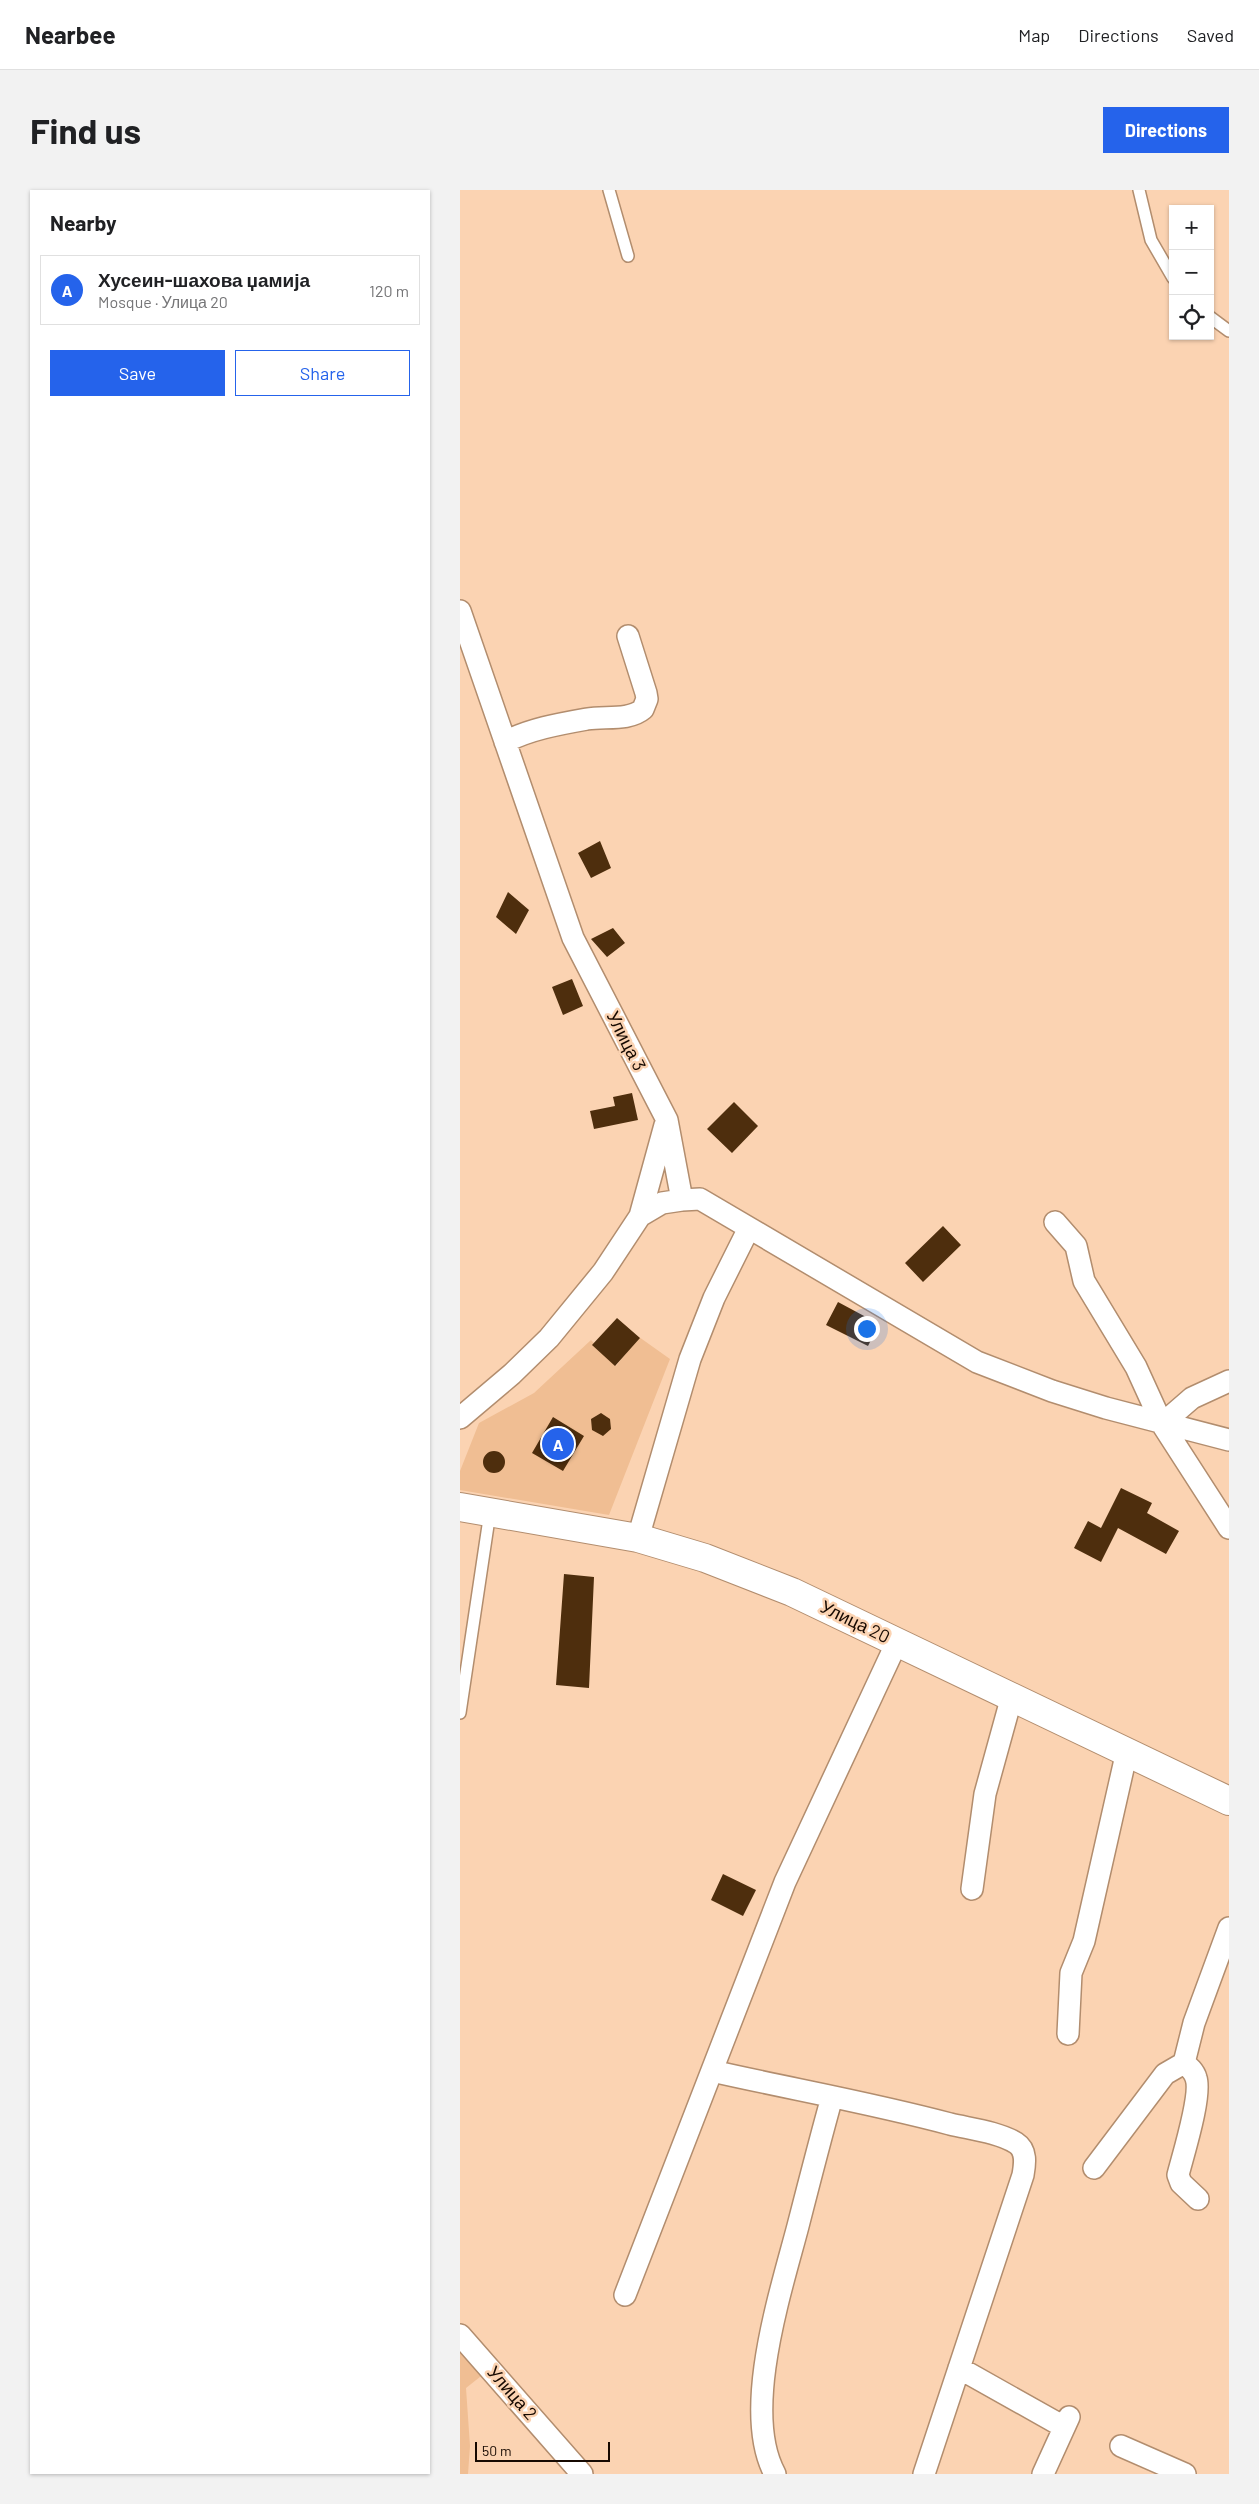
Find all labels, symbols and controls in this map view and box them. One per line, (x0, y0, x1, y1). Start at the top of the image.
text: Nearbee (25, 20, 116, 49)
text: Map (1018, 24, 1050, 46)
text: Directions (1078, 24, 1159, 46)
text: Saved (1187, 24, 1234, 46)
button: Directions (1103, 107, 1229, 153)
text: Find us (30, 109, 141, 151)
map controls (1169, 205, 1214, 340)
button: + (1169, 205, 1214, 250)
text: Nearby (50, 210, 116, 235)
button: − (1169, 250, 1214, 295)
text: Хусеин-шахова џамија (98, 268, 310, 291)
text: A (62, 281, 72, 300)
text: 120 m (369, 281, 409, 300)
text: Mosque · Улица 20 (98, 292, 228, 311)
button: locate (1169, 295, 1214, 340)
button: Save (50, 350, 225, 396)
button: Share (235, 350, 410, 396)
street label: Улица 3 (603, 1007, 651, 1074)
your location (854, 1316, 880, 1342)
pin: A (542, 1425, 574, 1463)
street label: Улица 20 (817, 1595, 894, 1647)
street label: Улица 2 (483, 2361, 542, 2424)
scale bar (475, 2439, 610, 2462)
text: 50 m (482, 2442, 511, 2459)

